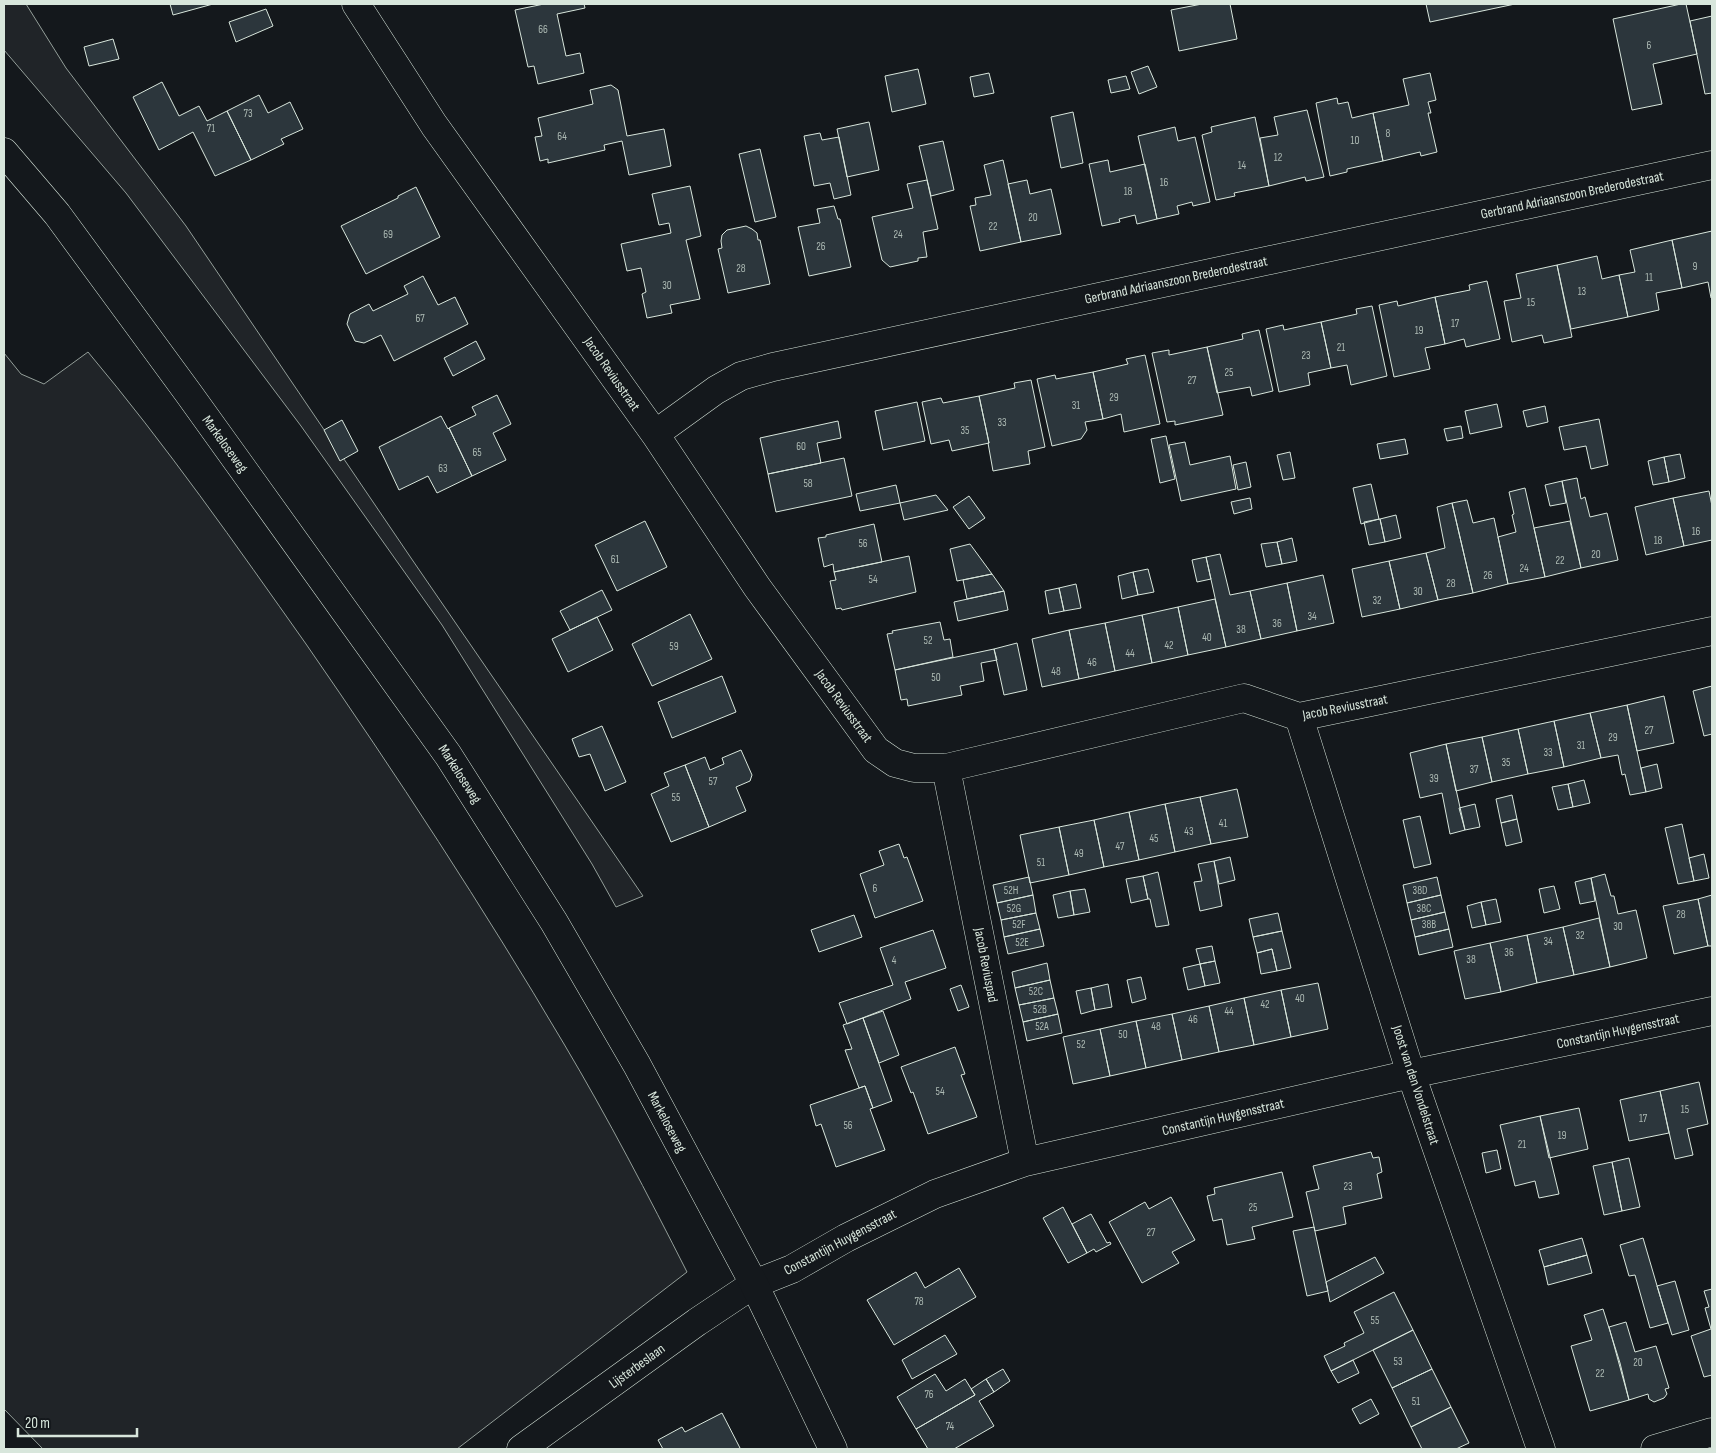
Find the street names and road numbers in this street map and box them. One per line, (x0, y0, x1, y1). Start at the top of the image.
street label: Gerbrand Adriaanszoon Brederodestraat (1479, 167, 1665, 223)
street label: Gerbrand Adriaanszoon Brederodestraat (1083, 252, 1269, 308)
street label: Jacob Reviusstraat (580, 333, 644, 414)
street label: Markeloseweg (199, 412, 252, 476)
street label: Jacob Reviusstraat (811, 665, 876, 746)
street label: Jacob Reviusstraat (1300, 690, 1389, 724)
street label: Markeloseweg (435, 741, 485, 807)
street label: Jacob Reviuspad (970, 925, 1002, 1004)
street label: Constantijn Huygensstraat (1555, 1010, 1681, 1052)
street label: Joost van den Vondelstraat (1388, 1022, 1443, 1147)
street label: Markeloseweg (644, 1089, 690, 1156)
street label: Constantijn Huygensstraat (1160, 1095, 1286, 1139)
street label: Constantijn Huygensstraat (781, 1205, 899, 1279)
street label: Lijsterbeslaan (606, 1340, 668, 1392)

